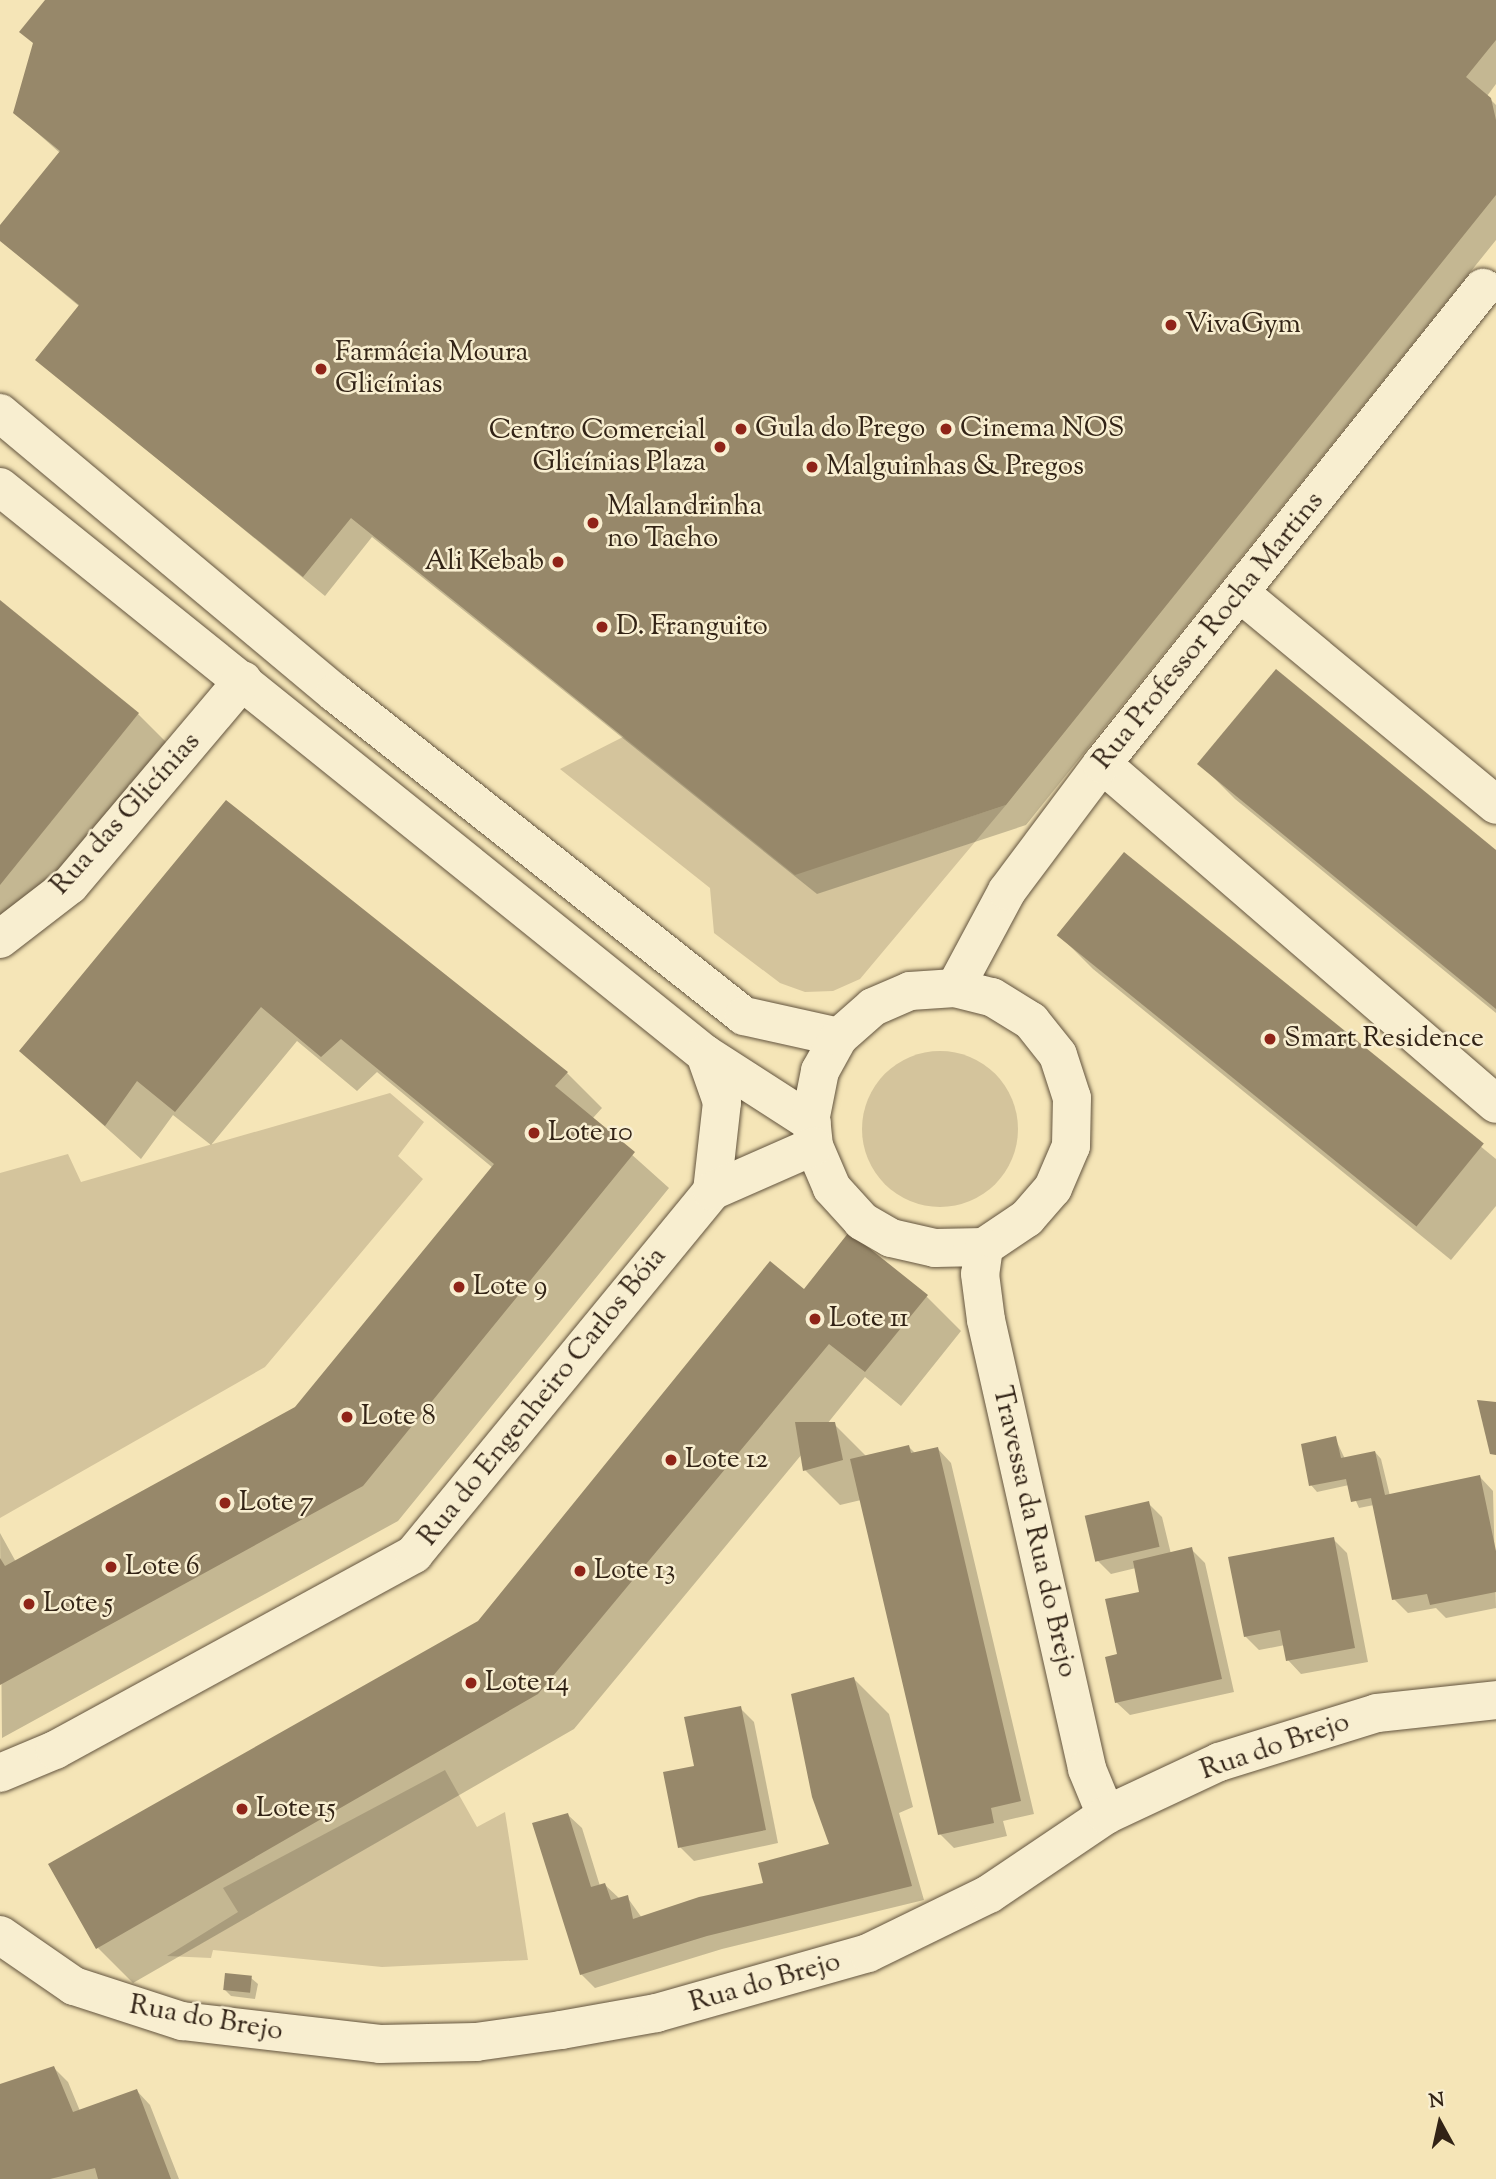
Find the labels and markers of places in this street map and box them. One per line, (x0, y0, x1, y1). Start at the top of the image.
place label: VivaGym (1185, 308, 1301, 342)
marker: VivaGym (1163, 317, 1179, 333)
place label: Farmácia Moura Glicínias (335, 336, 528, 402)
marker: Farmácia Moura Glicínias (313, 361, 329, 377)
place label: Gula do Prego (755, 412, 925, 446)
place label: Cinema NOS (960, 412, 1124, 446)
place label: Centro Comercial Glicínias Plaza (489, 414, 706, 480)
marker: Gula do Prego (733, 421, 749, 437)
marker: Cinema NOS (938, 421, 954, 437)
marker: Centro Comercial Glicínias Plaza (712, 439, 728, 455)
place label: Malguinhas & Pregos (826, 450, 1084, 484)
marker: Malguinhas & Pregos (804, 459, 820, 475)
place label: Malandrinha no Tacho (607, 490, 763, 556)
marker: Malandrinha no Tacho (585, 515, 601, 531)
place label: Ali Kebab (424, 545, 544, 579)
marker: Ali Kebab (550, 554, 566, 570)
place label: D. Franguito (616, 610, 768, 644)
marker: D. Franguito (594, 619, 610, 635)
place label: Smart Residence (1284, 1022, 1484, 1056)
marker: Smart Residence (1262, 1031, 1278, 1047)
place label: Lote 10 (548, 1116, 633, 1150)
marker: Lote 10 (526, 1125, 542, 1141)
place label: Lote 9 (473, 1270, 547, 1304)
marker: Lote 9 (451, 1279, 467, 1295)
place label: Lote 11 (829, 1302, 909, 1336)
marker: Lote 11 (807, 1311, 823, 1327)
place label: Lote 8 (361, 1400, 436, 1434)
marker: Lote 8 (339, 1409, 355, 1425)
place label: Lote 12 (685, 1443, 768, 1477)
marker: Lote 12 (663, 1452, 679, 1468)
place label: Lote 7 (239, 1486, 314, 1520)
marker: Lote 7 (217, 1495, 233, 1511)
place label: Lote 6 (125, 1550, 200, 1584)
place label: Lote 13 (594, 1554, 675, 1588)
marker: Lote 6 (103, 1559, 119, 1575)
marker: Lote 13 (572, 1563, 588, 1579)
place label: Lote 5 (43, 1587, 113, 1621)
marker: Lote 5 (21, 1596, 37, 1612)
place label: Lote 14 (485, 1666, 569, 1700)
marker: Lote 14 (463, 1675, 479, 1691)
place label: Lote 15 (256, 1792, 336, 1826)
marker: Lote 15 (234, 1801, 250, 1817)

